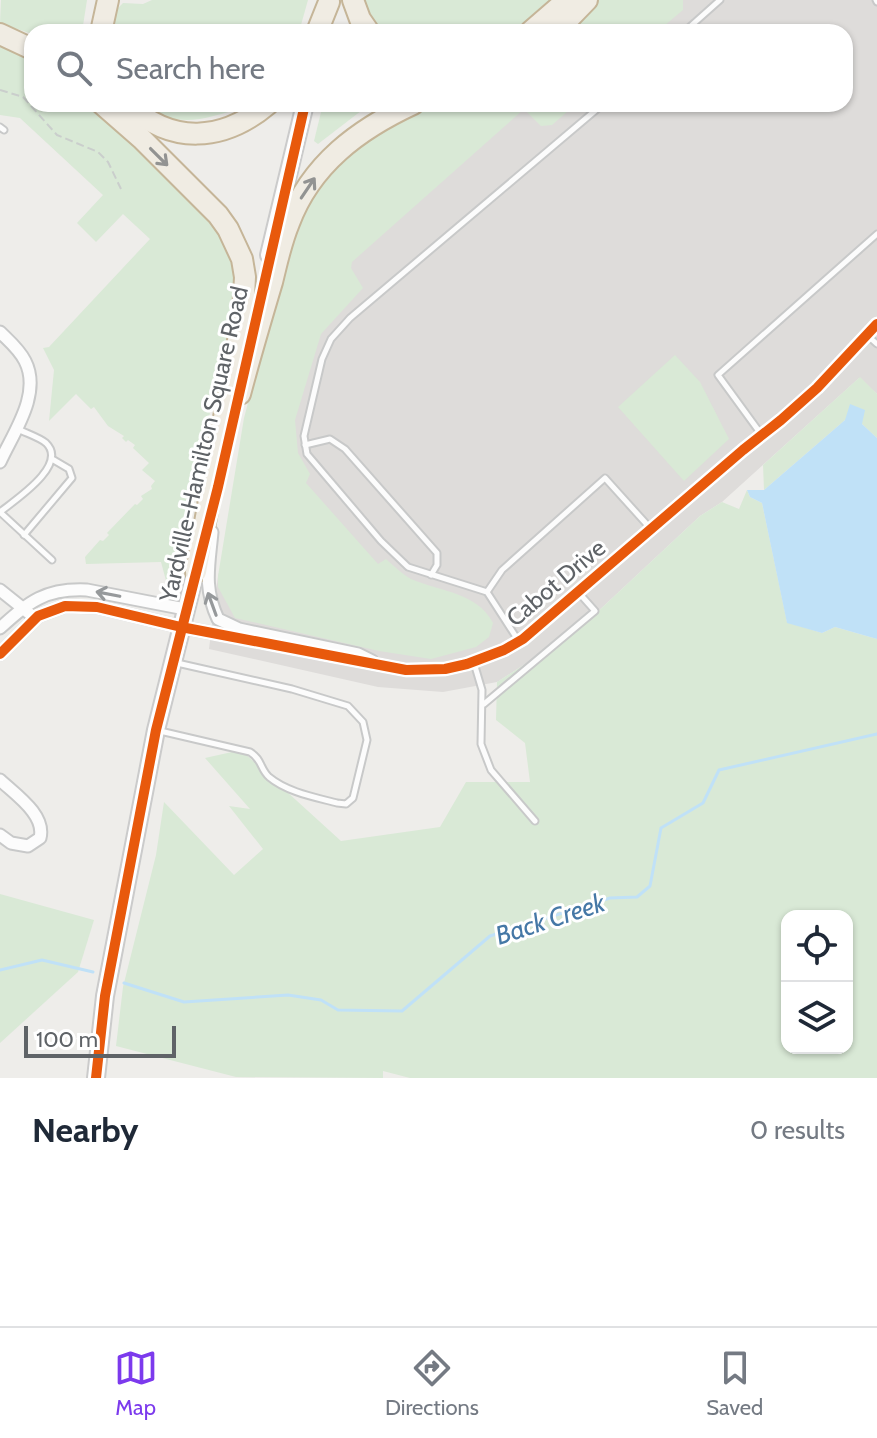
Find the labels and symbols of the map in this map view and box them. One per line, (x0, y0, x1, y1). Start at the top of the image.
one-way arrow (150, 147, 169, 167)
one-way arrow (299, 177, 316, 199)
street label: Yardville-Hamilton Square Road (153, 283, 254, 606)
street label: Cabot Drive (500, 533, 611, 632)
one-way arrow (96, 586, 122, 601)
one-way arrow (204, 592, 218, 617)
water label: Back Creek (491, 886, 610, 952)
scale bar (24, 1022, 176, 1058)

